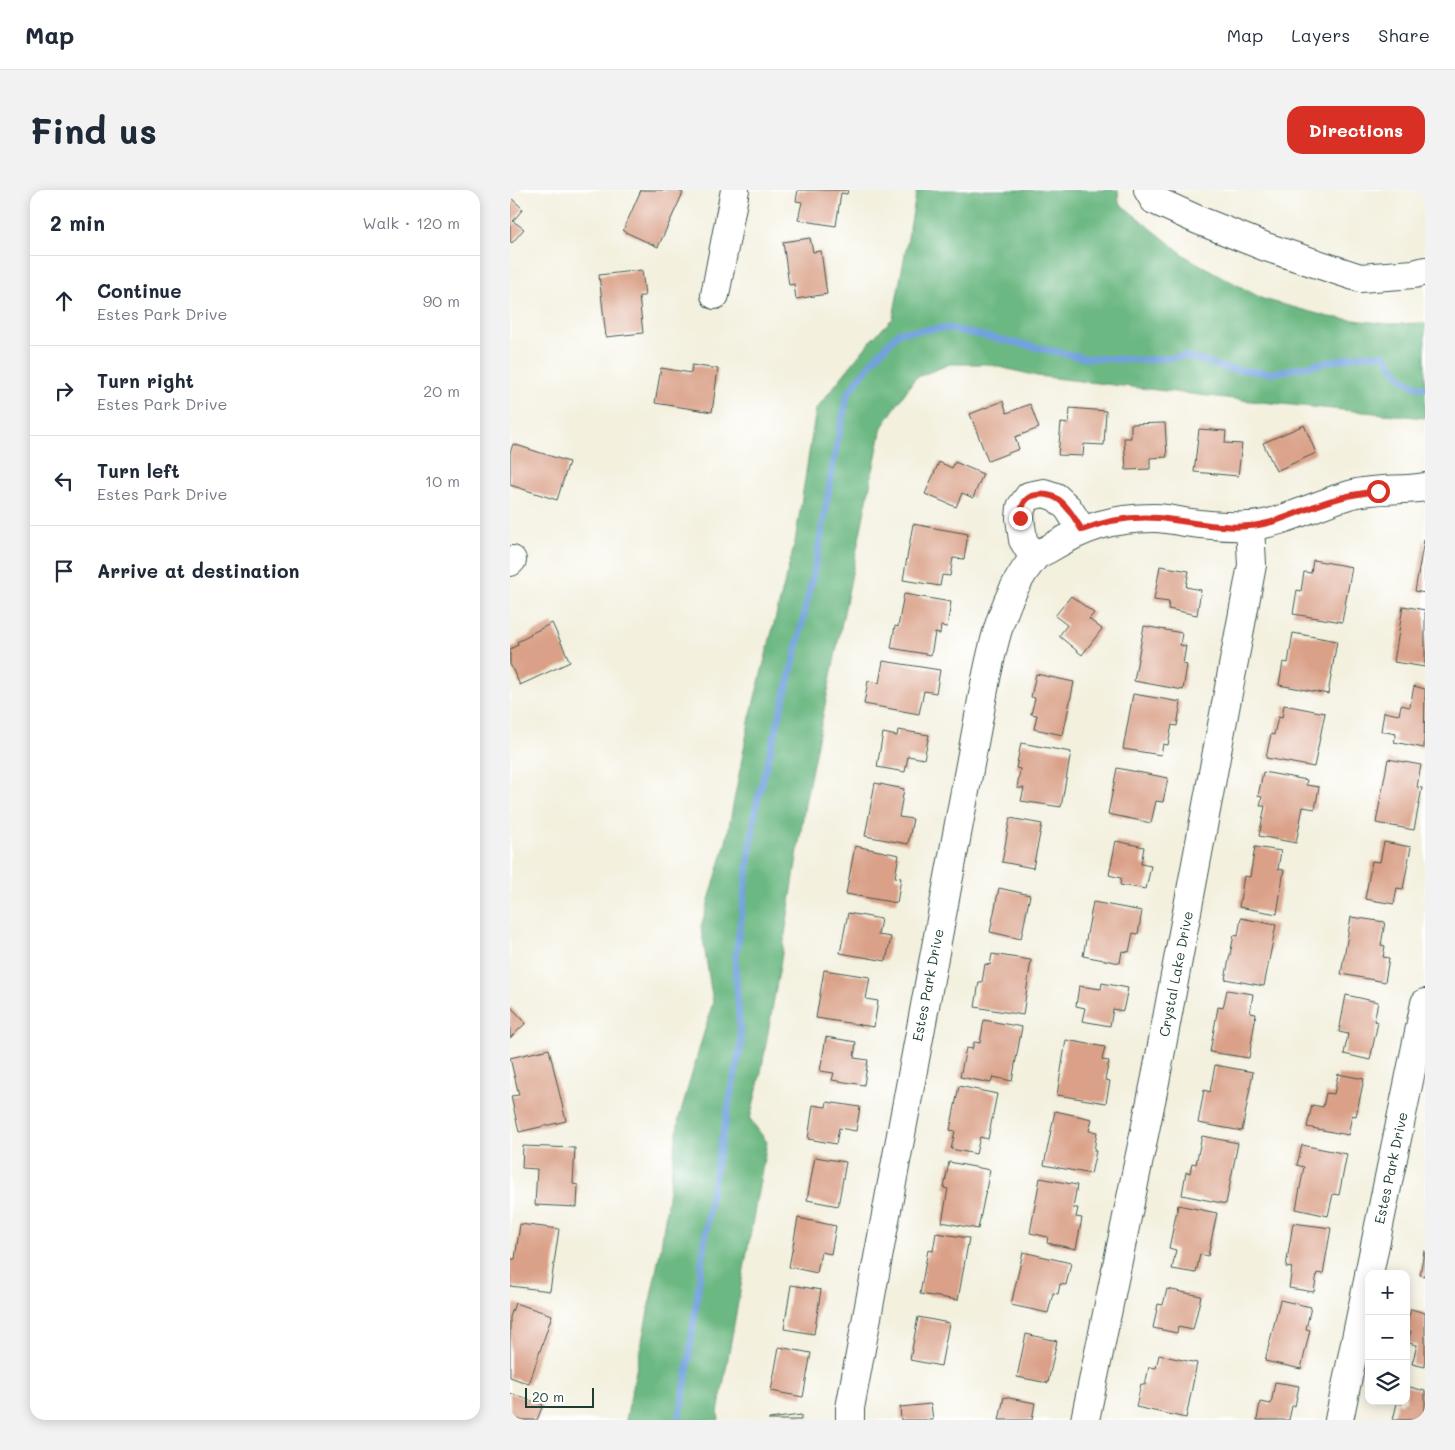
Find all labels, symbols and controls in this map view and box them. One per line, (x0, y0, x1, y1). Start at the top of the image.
text: Map (25, 19, 74, 50)
text: Map (1227, 23, 1263, 47)
text: Layers (1291, 23, 1350, 47)
text: Share (1378, 23, 1430, 47)
button: Directions (1287, 106, 1425, 154)
text: Find us (30, 107, 157, 153)
text: 2 min (50, 209, 105, 236)
text: Walk · 120 m (362, 212, 460, 233)
text: Continue (97, 278, 182, 303)
icon: ahead (50, 287, 78, 315)
text: 90 m (423, 290, 460, 311)
text: Estes Park Drive (97, 303, 227, 324)
text: Turn right (97, 368, 194, 393)
icon: right (50, 377, 78, 405)
text: 20 m (423, 380, 460, 401)
text: Estes Park Drive (97, 393, 227, 414)
text: Turn left (97, 458, 180, 483)
icon: left (50, 467, 78, 495)
text: 10 m (425, 470, 460, 491)
route start (1367, 480, 1390, 503)
text: Estes Park Drive (97, 483, 227, 504)
route end (1009, 507, 1032, 530)
icon: arrive (50, 557, 78, 585)
text: Arrive at destination (97, 558, 300, 583)
street label: Crystal Lake Drive (1154, 909, 1197, 1038)
street label: Estes Park Drive (907, 927, 948, 1043)
street label: Estes Park Drive (1369, 1110, 1412, 1226)
map controls (1365, 1270, 1410, 1405)
button: + (1365, 1270, 1410, 1315)
button: − (1365, 1315, 1410, 1360)
button: layers (1365, 1360, 1410, 1405)
scale bar (525, 1385, 594, 1408)
text: 20 m (532, 1387, 564, 1406)

